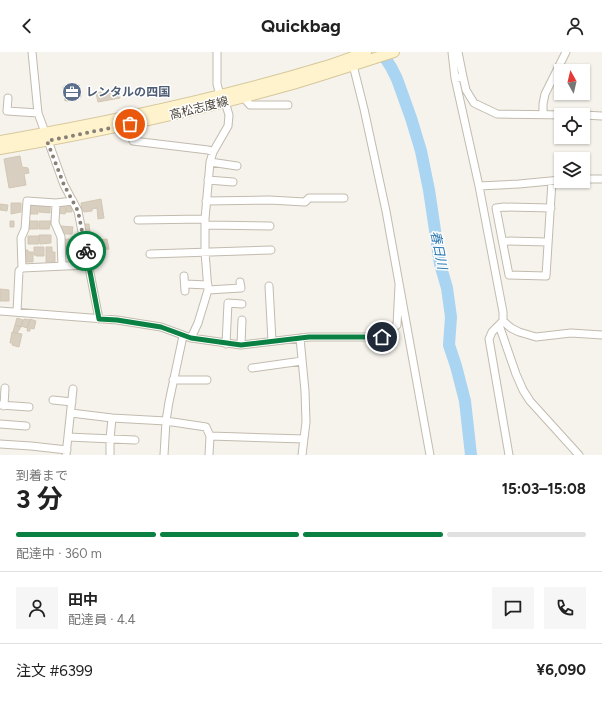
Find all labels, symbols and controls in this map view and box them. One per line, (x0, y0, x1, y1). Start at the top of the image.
icon: back (16, 15, 38, 37)
text: Quickbag (261, 15, 341, 37)
icon: person (564, 15, 586, 37)
north arrow (554, 64, 590, 100)
map controls (554, 64, 590, 188)
office icon: レンタルの四国 (61, 81, 83, 103)
place label: レンタルの四国 (86, 85, 170, 99)
street label: 高松志度線 (168, 94, 230, 122)
pin (113, 107, 147, 141)
button: locate (554, 108, 590, 144)
icon: bag (119, 113, 141, 135)
button: layers (554, 152, 590, 188)
water label: 春日川 (428, 229, 450, 273)
courier (66, 231, 106, 271)
icon: bike (75, 240, 97, 262)
pin (365, 320, 399, 354)
icon: home (371, 326, 393, 348)
text: 到着まで (16, 468, 68, 483)
text: 15:03–15:08 (502, 480, 586, 498)
text: 3 分 (16, 483, 63, 515)
text: 配達中 · 360 m (16, 546, 102, 561)
button: person (16, 587, 58, 629)
button: chat (492, 587, 534, 629)
button: phone (544, 587, 586, 629)
text: 田中 (68, 591, 98, 609)
text: 配達員 · 4.4 (68, 612, 136, 627)
text: ¥6,090 (536, 661, 586, 679)
text: 注文 #6399 (16, 662, 93, 680)

